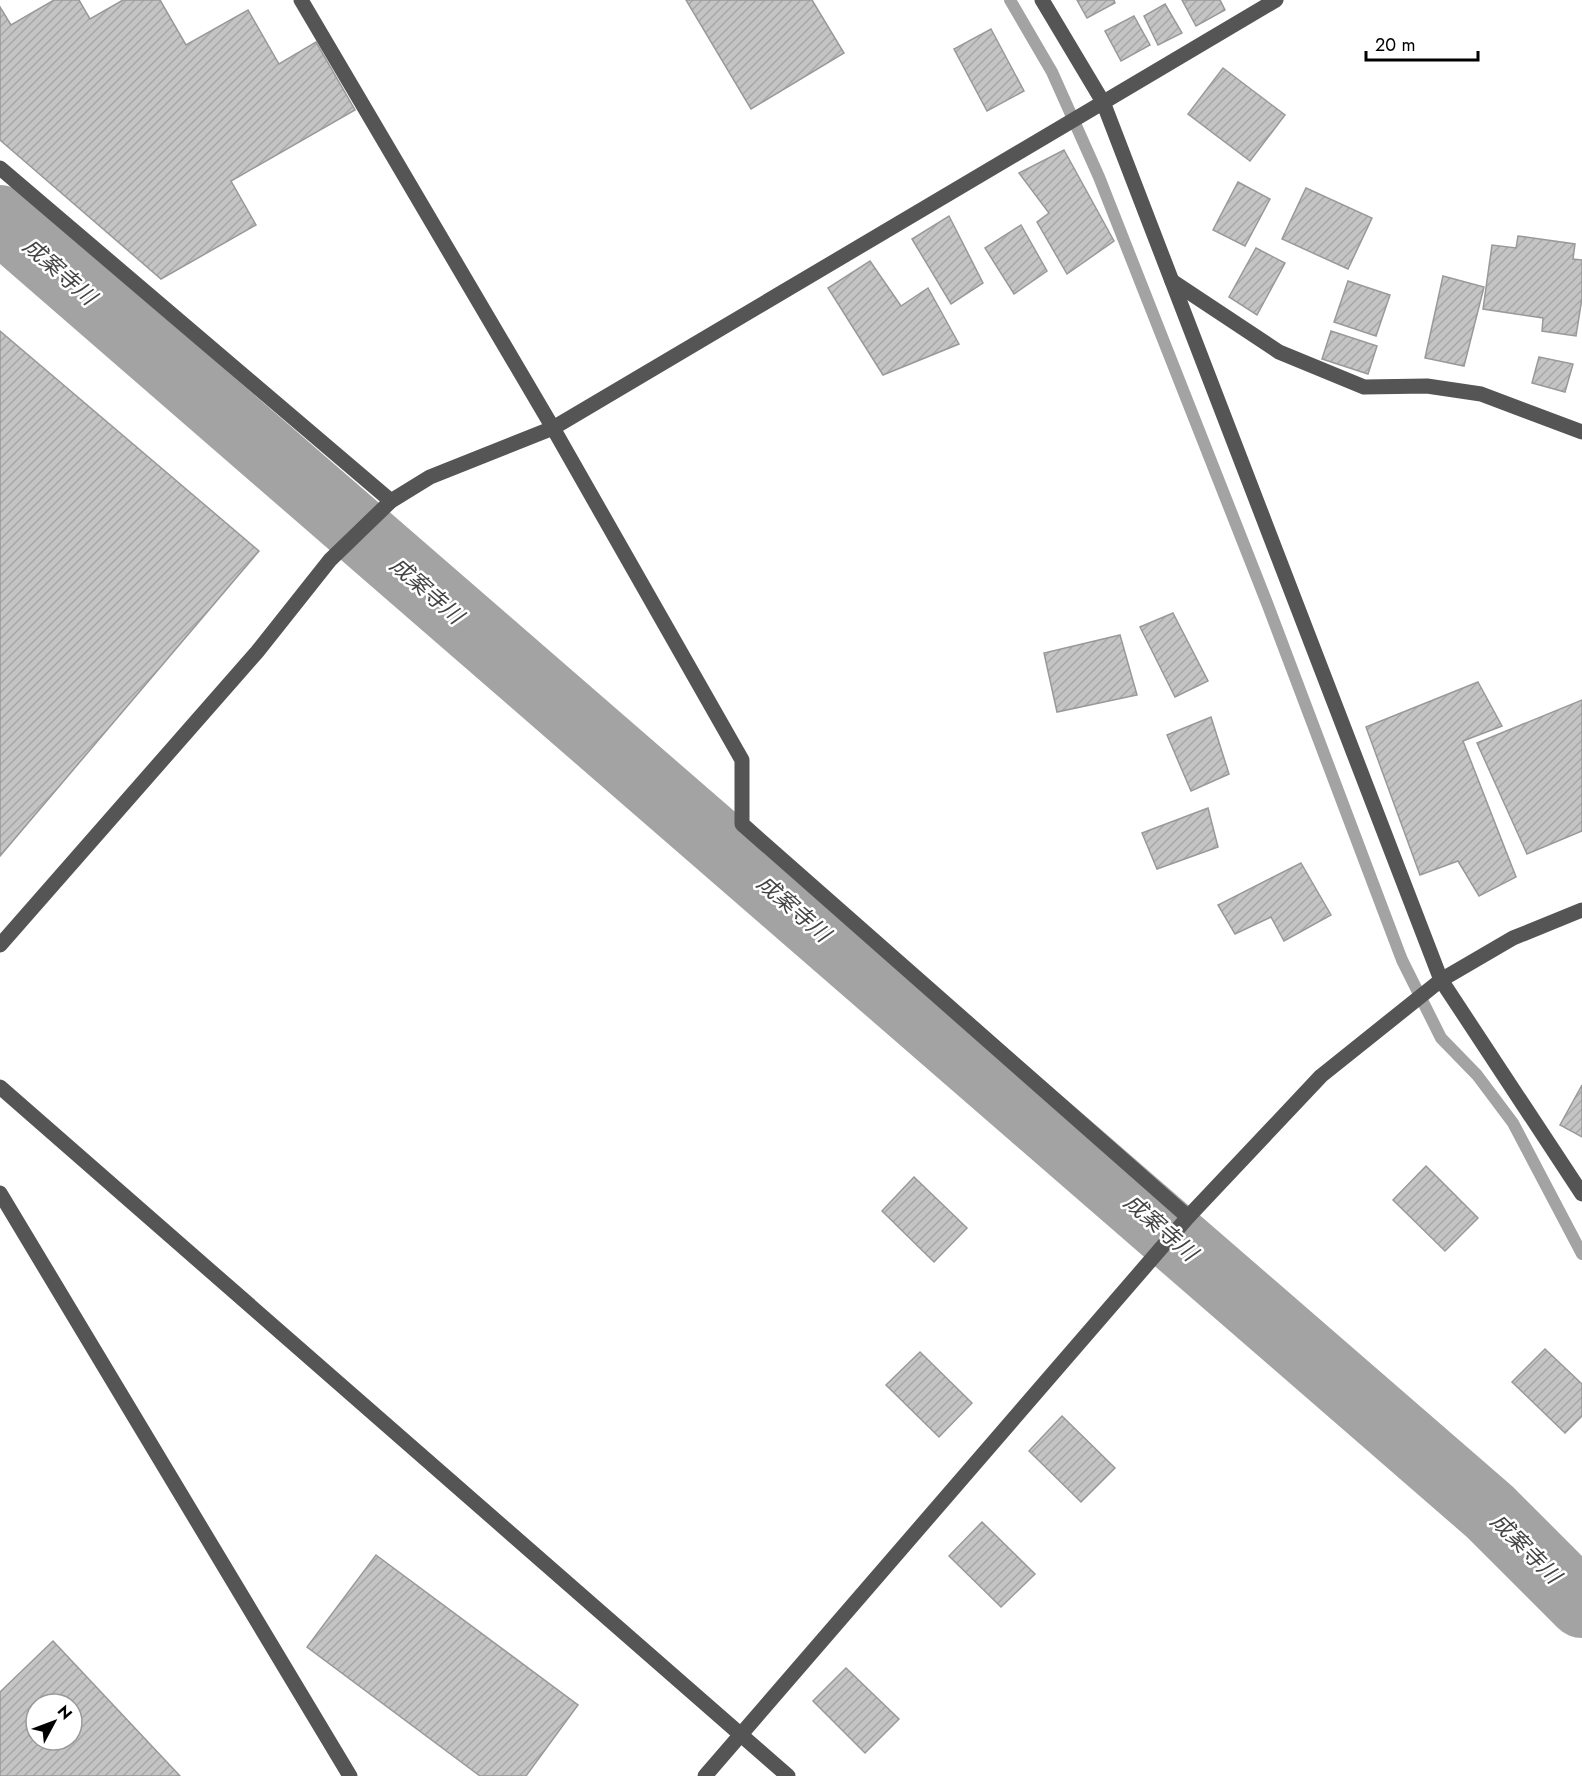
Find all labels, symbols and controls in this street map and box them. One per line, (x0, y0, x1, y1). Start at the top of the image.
scale bar (1366, 24, 1478, 62)
text: 20 m (1375, 32, 1415, 58)
water label: 成案寺川 (16, 230, 105, 313)
water label: 成案寺川 (383, 549, 472, 632)
water label: 成案寺川 (750, 867, 839, 950)
water label: 成案寺川 (1117, 1186, 1206, 1269)
water label: 成案寺川 (1484, 1506, 1570, 1592)
north arrow (24, 1692, 84, 1752)
text: N (52, 1700, 78, 1725)

